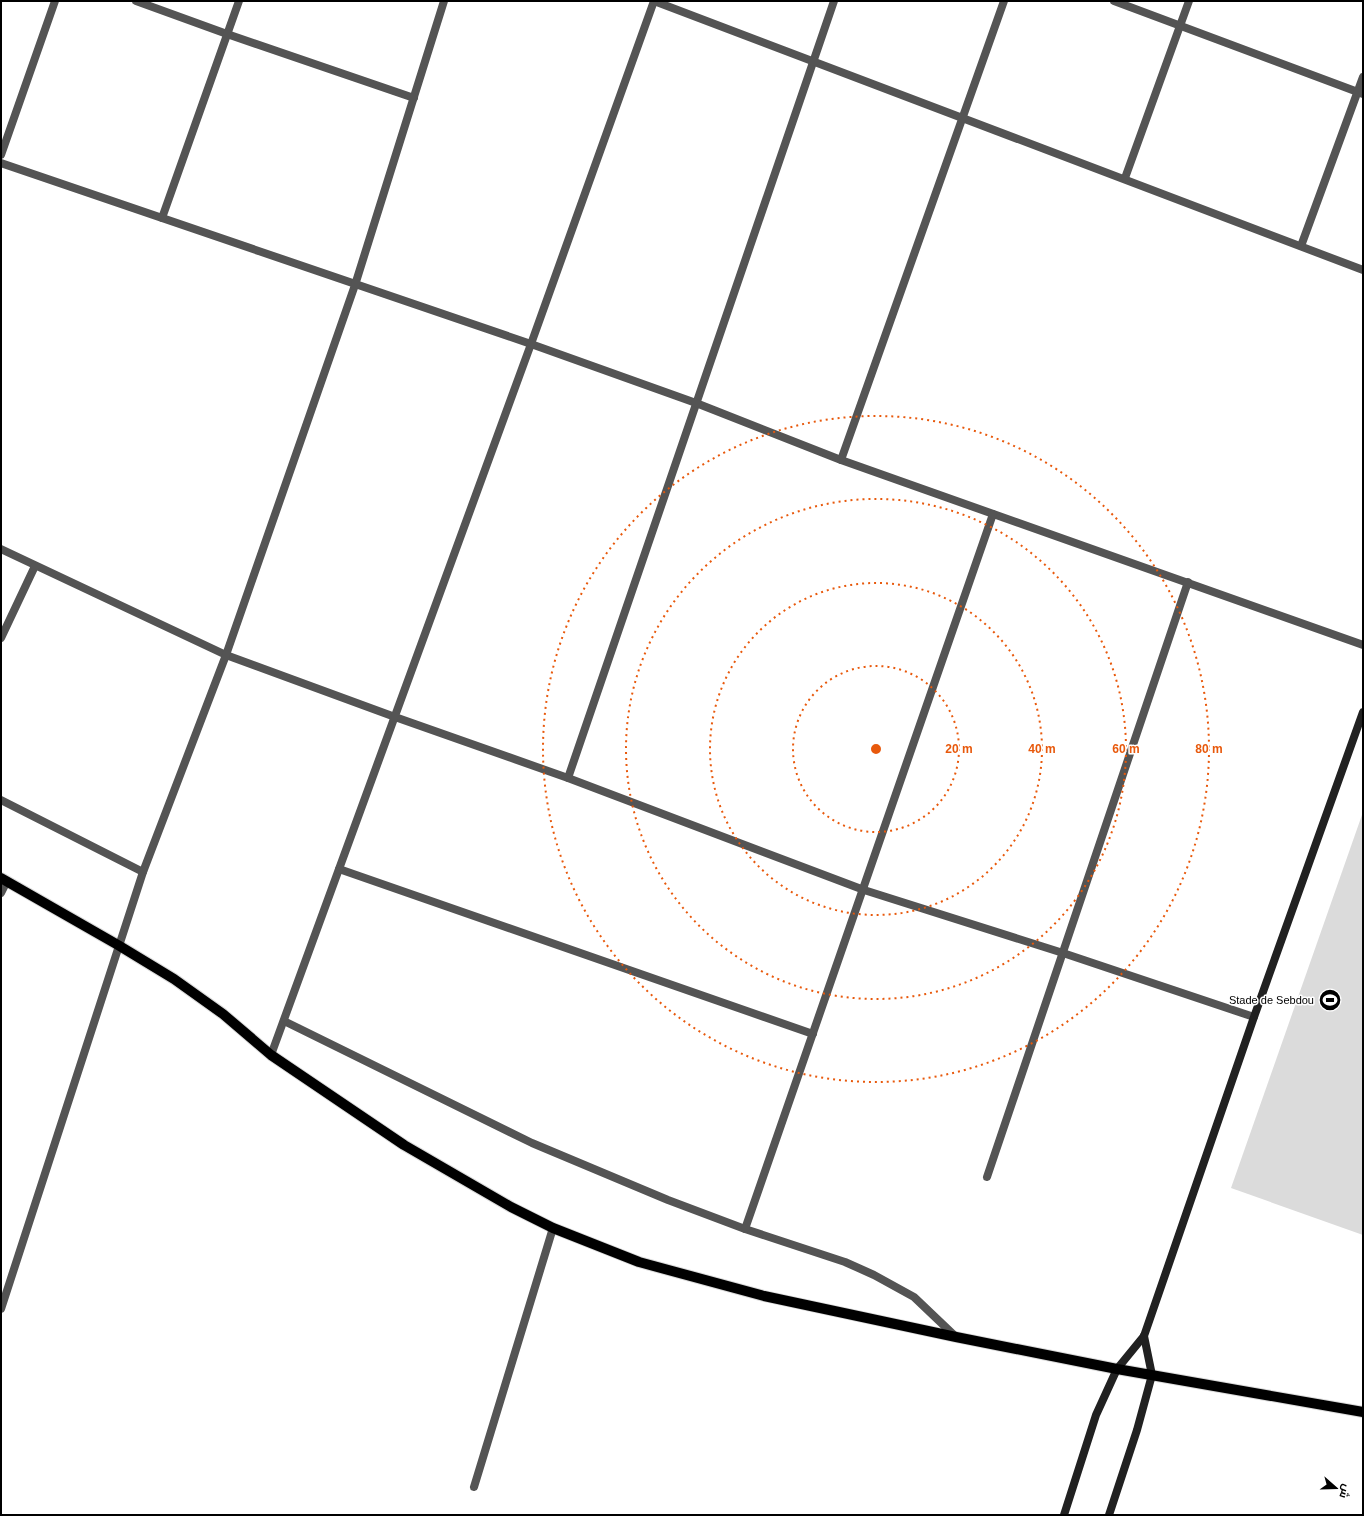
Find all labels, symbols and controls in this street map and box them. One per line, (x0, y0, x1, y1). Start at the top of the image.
centre of rings (869, 742, 883, 756)
text: 20 m (945, 742, 973, 756)
text: 40 m (1028, 742, 1056, 756)
text: 60 m (1112, 742, 1140, 756)
text: 80 m (1195, 742, 1223, 756)
sports icon: Stade de Sebdou (1317, 987, 1343, 1013)
place label: Stade de Sebdou (1229, 994, 1314, 1006)
north arrow (1316, 1468, 1356, 1508)
text: ش (1336, 1482, 1353, 1500)

